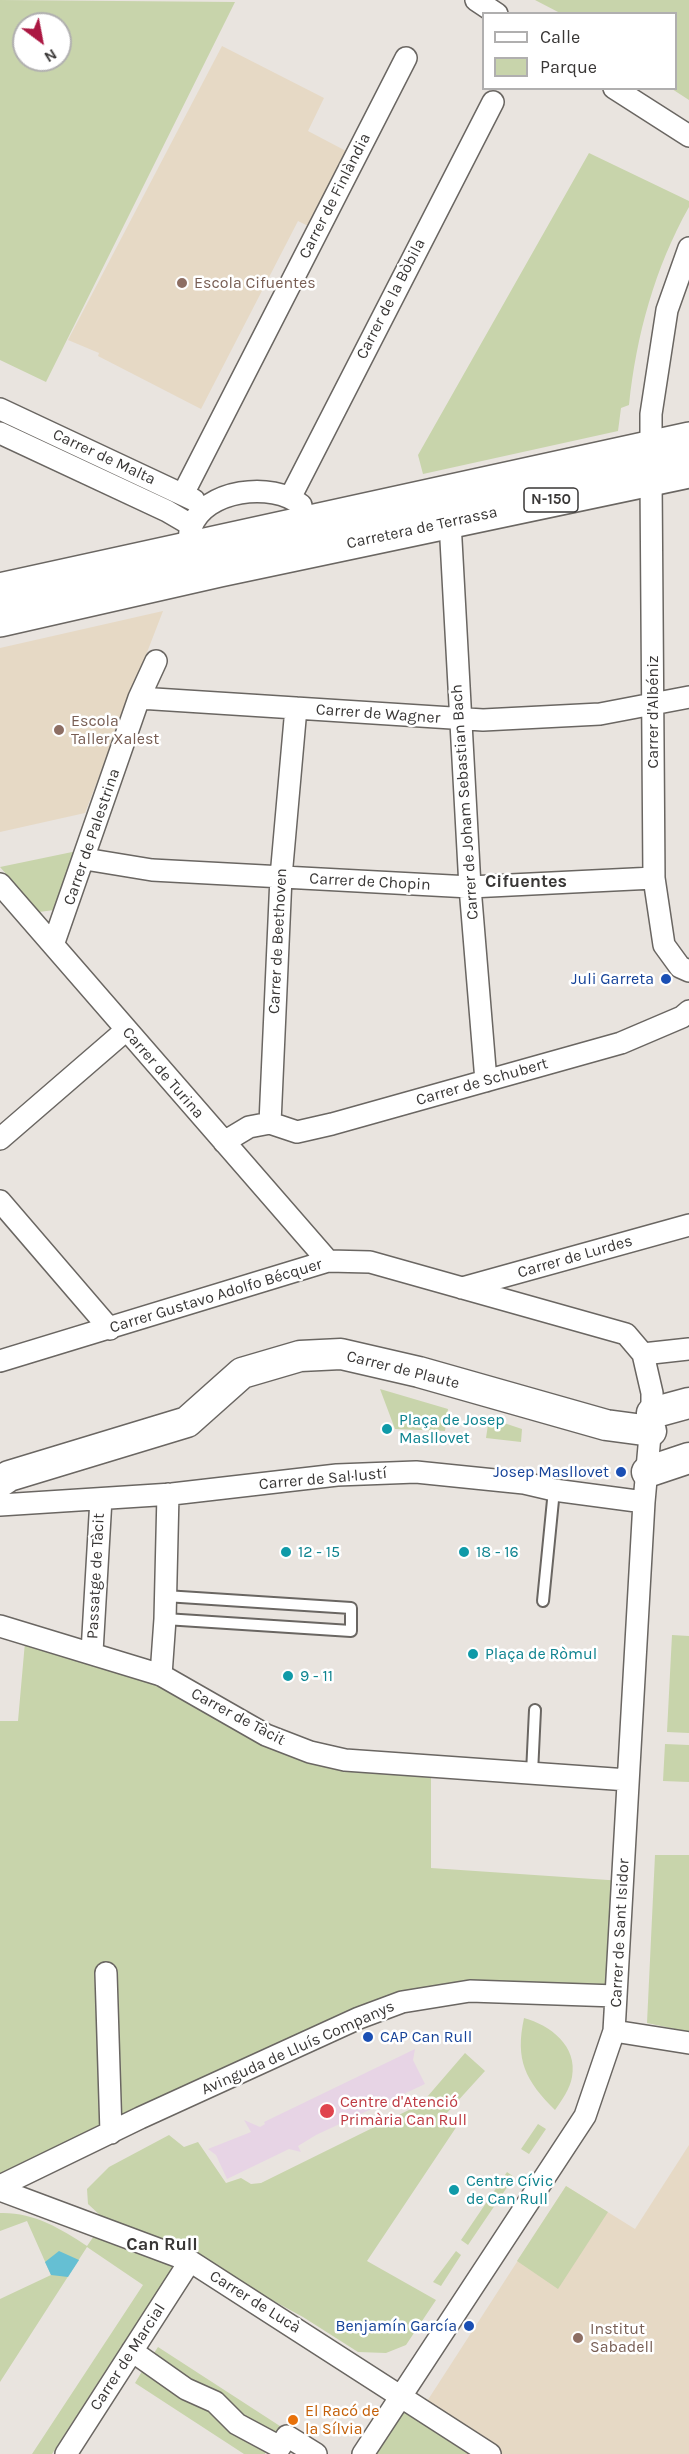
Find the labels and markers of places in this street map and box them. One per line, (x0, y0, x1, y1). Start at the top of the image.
place label: Escola Cifuentes (194, 273, 316, 293)
marker: Escola Cifuentes (175, 276, 189, 290)
place label: Escola Taller Xalest (71, 711, 159, 749)
marker: Escola Taller Xalest (52, 723, 66, 737)
place label: Juli Garreta (571, 969, 654, 989)
marker: Juli Garreta (659, 972, 673, 986)
place label: Plaça de Josep Masllovet (399, 1410, 505, 1448)
marker: Plaça de Josep Masllovet (380, 1422, 394, 1436)
place label: Josep Masllovet (493, 1462, 609, 1482)
marker: Josep Masllovet (614, 1465, 628, 1479)
place label: 12 - 15 (298, 1542, 340, 1562)
place label: 18 - 16 (476, 1542, 519, 1562)
marker: 12 - 15 (279, 1545, 293, 1559)
marker: 18 - 16 (457, 1545, 471, 1559)
place label: Plaça de Ròmul (485, 1644, 597, 1664)
marker: Plaça de Ròmul (466, 1647, 480, 1661)
place label: 9 - 11 (300, 1666, 333, 1686)
marker: 9 - 11 (281, 1669, 295, 1683)
place label: CAP Can Rull (380, 2027, 472, 2047)
marker: CAP Can Rull (361, 2030, 375, 2044)
place label: Centre d'Atenció Primària Can Rull (340, 2092, 467, 2130)
marker: Centre d'Atenció Primària Can Rull (318, 2102, 336, 2120)
place label: Centre Cívic de Can Rull (466, 2171, 553, 2209)
marker: Centre Cívic de Can Rull (447, 2183, 461, 2197)
place label: Benjamín García (335, 2316, 457, 2336)
marker: Benjamín García (462, 2319, 476, 2333)
place label: Institut Sabadell (590, 2319, 653, 2357)
marker: Institut Sabadell (571, 2331, 585, 2345)
place label: El Racó de la Sílvia (305, 2401, 379, 2439)
marker: El Racó de la Sílvia (286, 2413, 300, 2427)

